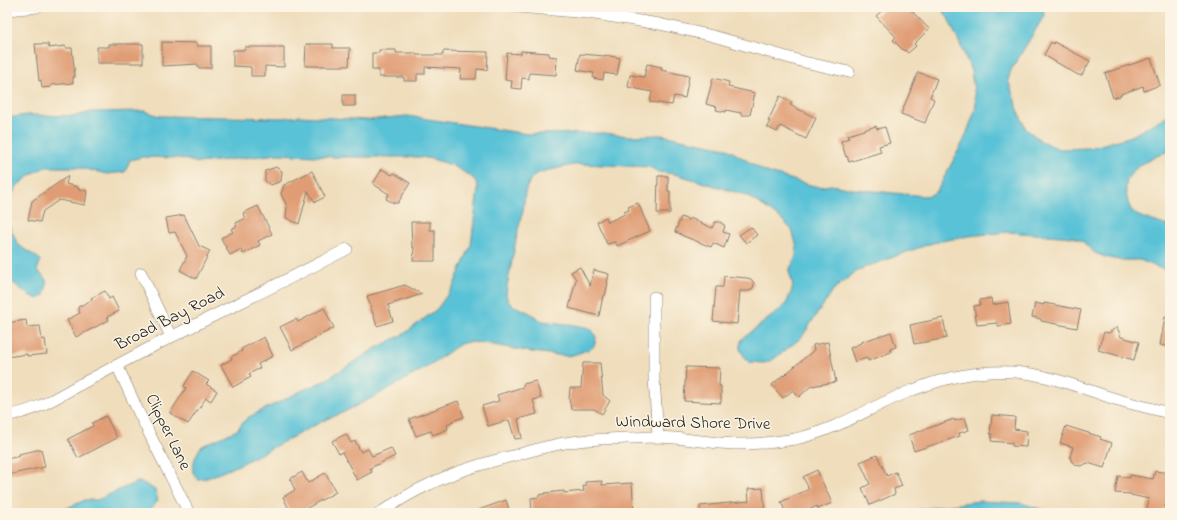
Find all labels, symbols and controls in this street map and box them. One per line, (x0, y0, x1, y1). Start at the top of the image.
street label: Broad Bay Road (110, 280, 230, 359)
street label: Clipper Lane (139, 390, 197, 475)
street label: Windward Shore Drive (615, 409, 771, 437)

